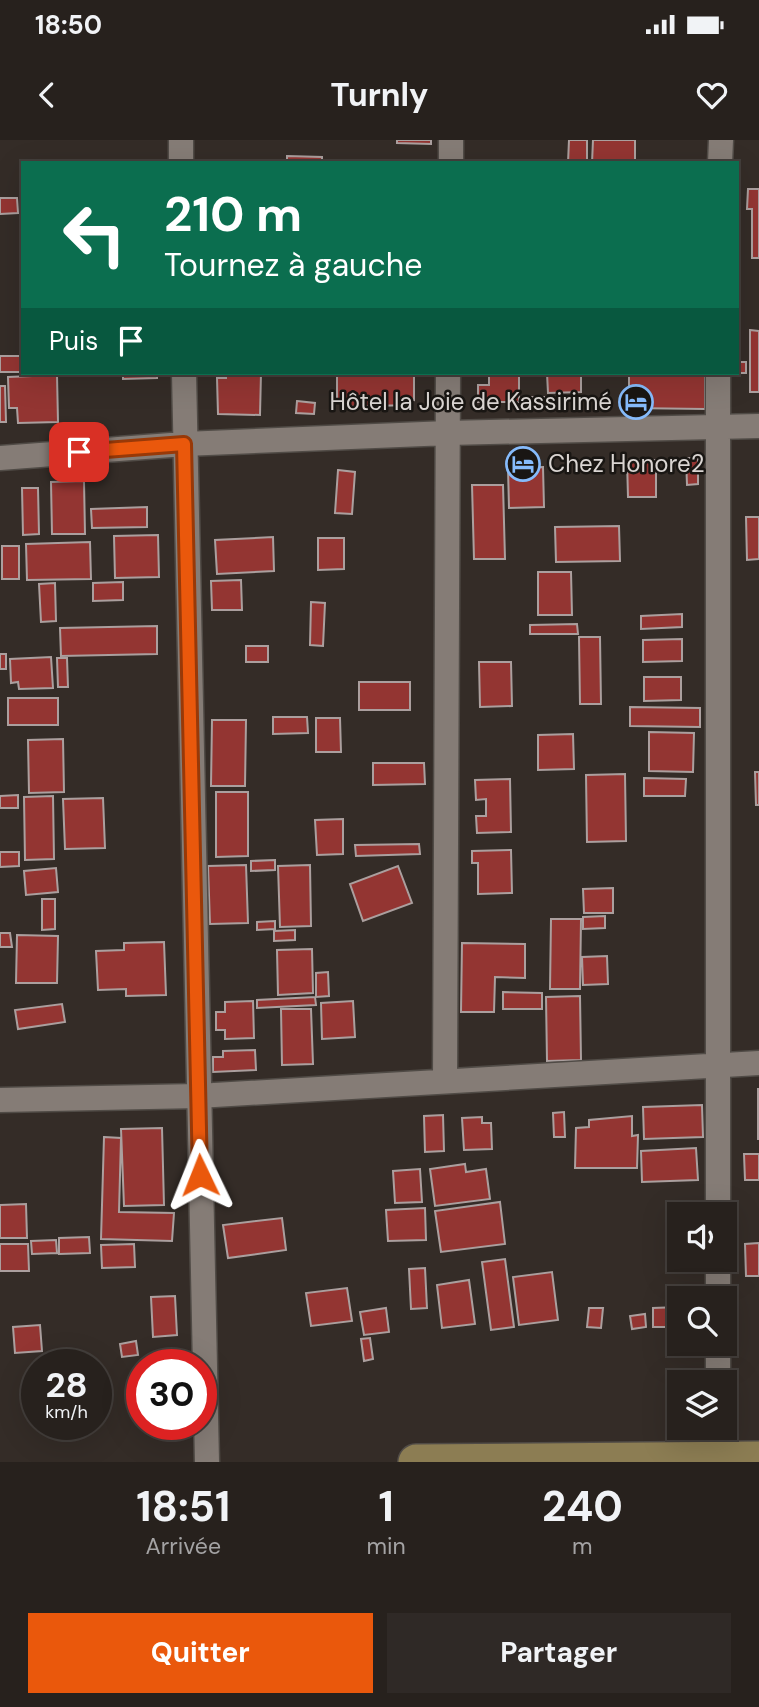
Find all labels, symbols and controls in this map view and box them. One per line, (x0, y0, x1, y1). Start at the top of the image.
text: 18:50 (35, 8, 102, 42)
text: Turnly (331, 74, 428, 116)
icon: back (28, 76, 66, 114)
icon: heart (693, 76, 731, 114)
text: 210 m (164, 182, 302, 246)
icon: left (49, 189, 140, 280)
text: Tournez à gauche (164, 244, 422, 286)
icon: arrive (112, 322, 150, 360)
text: Puis (49, 324, 98, 358)
hotel icon: Hôtel la Joie de Kassirimé (617, 383, 655, 421)
place label: Hôtel la Joie de Kassirimé (330, 386, 612, 417)
pin (49, 422, 109, 482)
icon: arrive (60, 433, 98, 471)
hotel icon: Chez Honore2 (504, 445, 542, 483)
place label: Chez Honore2 (548, 448, 704, 479)
position arrow (163, 1138, 237, 1212)
map controls (667, 1202, 737, 1440)
button: sound (667, 1202, 737, 1272)
button: search (667, 1286, 737, 1356)
speed limit sign: 30 (126, 1349, 217, 1440)
text: 28 (45, 1362, 88, 1408)
button: layers (667, 1370, 737, 1440)
text: km/h (45, 1400, 88, 1424)
text: 18:51 (136, 1479, 230, 1534)
text: 1 (378, 1479, 394, 1534)
text: 240 (542, 1479, 623, 1534)
text: Arrivée (145, 1531, 221, 1561)
text: min (366, 1531, 406, 1561)
text: m (572, 1531, 593, 1561)
button: Quitter (28, 1613, 373, 1693)
button: Partager (387, 1613, 731, 1693)

